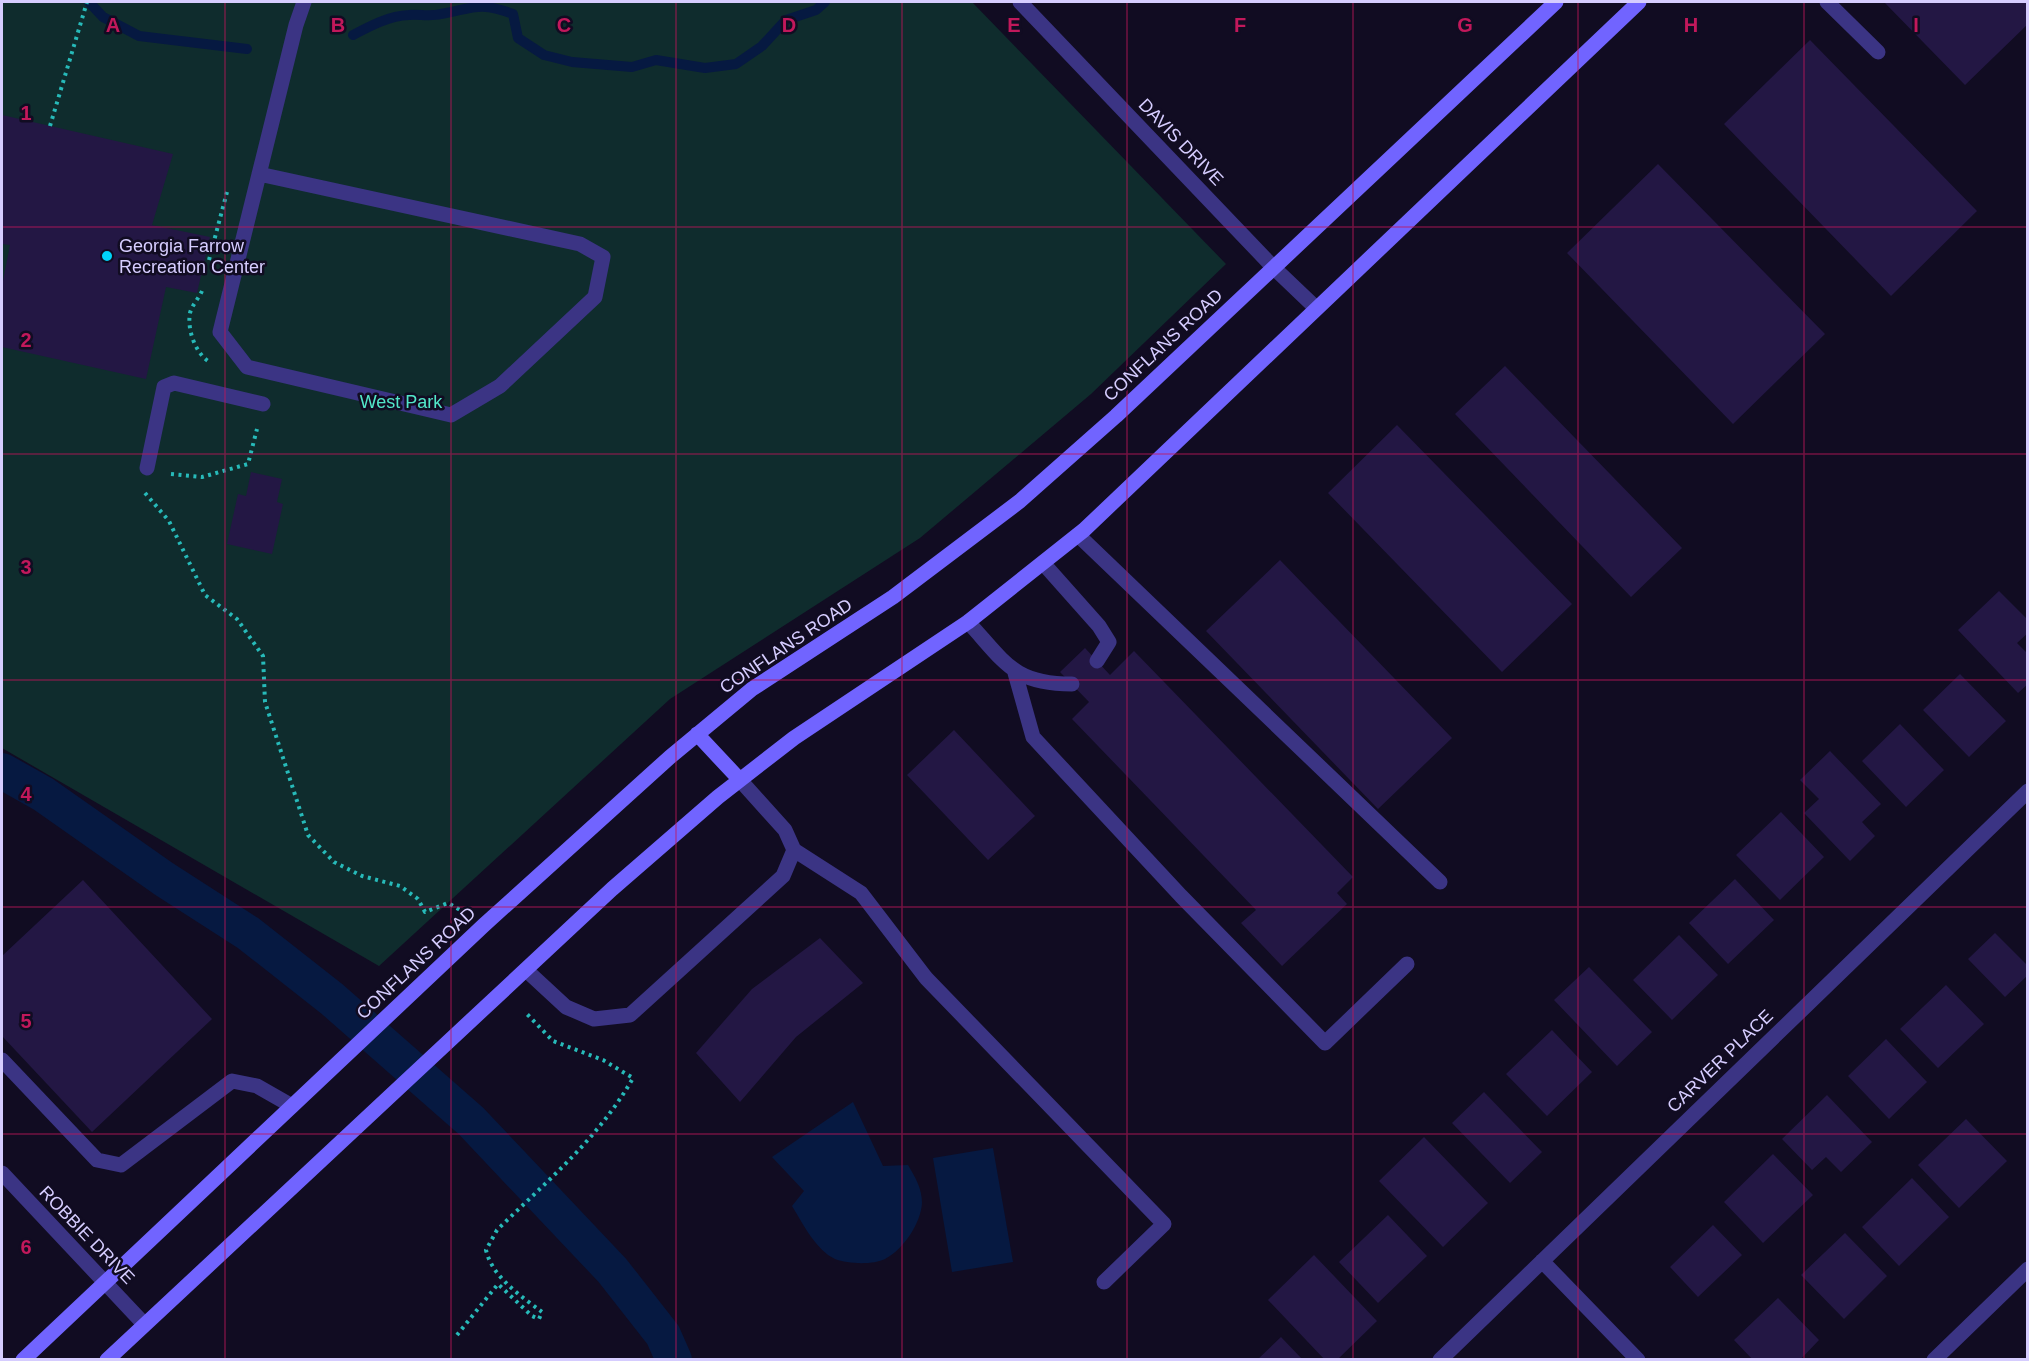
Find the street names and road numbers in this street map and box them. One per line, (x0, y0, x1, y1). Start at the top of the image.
street label: DAVIS DRIVE (1135, 95, 1227, 189)
street label: CONFLANS ROAD (1099, 285, 1227, 405)
street label: CONFLANS ROAD (716, 594, 856, 698)
street label: CONFLANS ROAD (352, 903, 480, 1023)
street label: CARVER PLACE (1663, 1006, 1777, 1116)
street label: ROBBIE DRIVE (35, 1182, 139, 1288)

